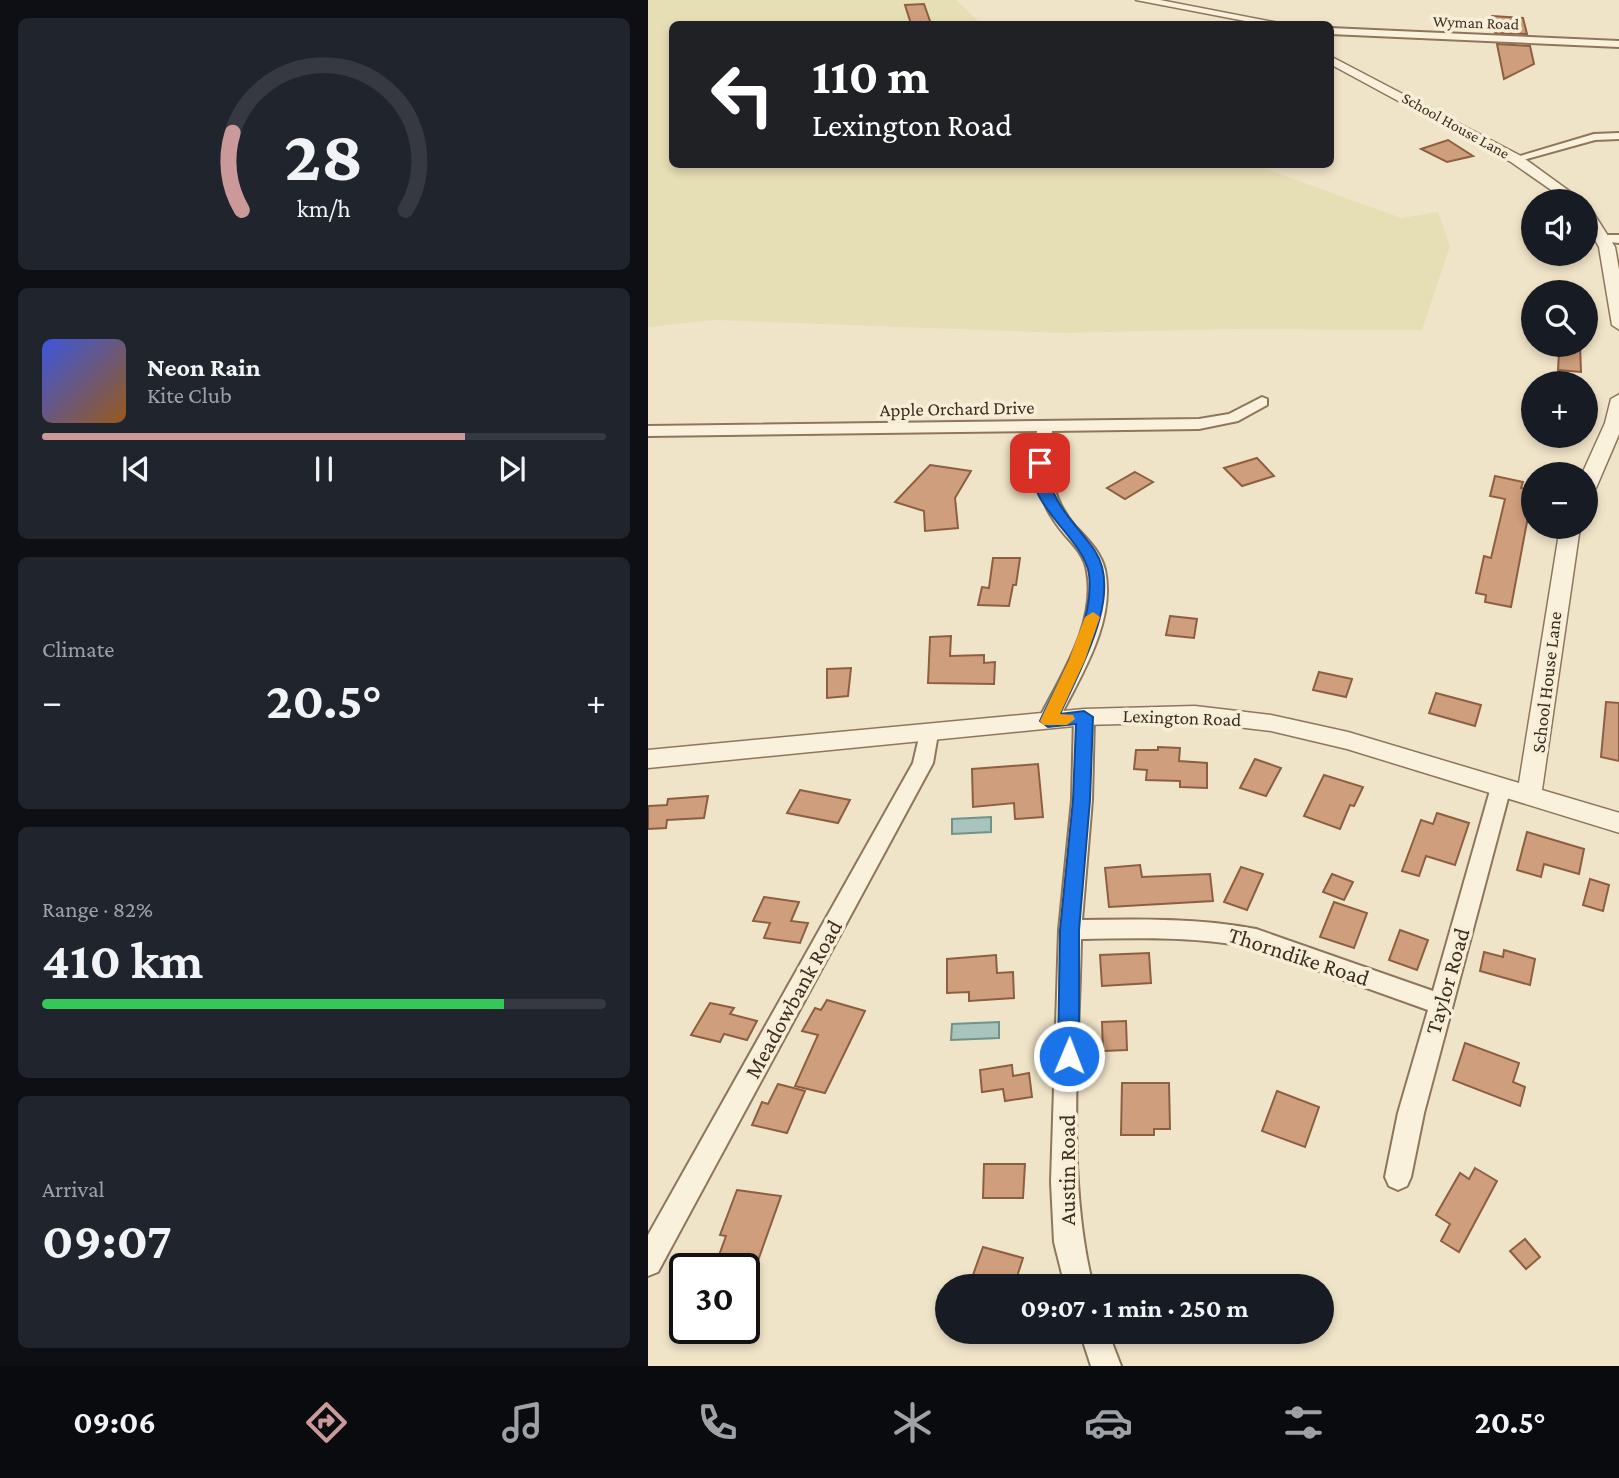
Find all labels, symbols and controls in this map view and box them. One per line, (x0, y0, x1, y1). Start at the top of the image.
street label: Wyman Road (1433, 13, 1520, 34)
icon: left (697, 49, 788, 140)
text: 110 m (812, 49, 929, 104)
street label: School House Lane (1399, 89, 1512, 162)
text: Lexington Road (812, 107, 1012, 143)
text: 28 (284, 115, 364, 196)
map controls (1521, 189, 1598, 539)
button: sound (1521, 189, 1598, 266)
text: km/h (297, 195, 351, 222)
button: search (1521, 280, 1598, 357)
text: Neon Rain (147, 353, 261, 382)
button: + (1521, 371, 1598, 448)
text: Kite Club (147, 382, 232, 408)
street label: Apple Orchard Drive (879, 397, 1035, 420)
pin (1010, 433, 1070, 493)
icon: arrive (1021, 444, 1059, 482)
icon: previous (117, 450, 155, 488)
icon: pause (305, 450, 343, 488)
icon: next (493, 450, 531, 488)
button: − (1521, 462, 1598, 539)
street label: School House Lane (1527, 610, 1566, 754)
text: Climate (42, 636, 114, 662)
text: 20.5° (266, 671, 382, 729)
text: − (42, 680, 62, 722)
text: + (586, 680, 606, 722)
street label: Lexington Road (1122, 705, 1242, 730)
text: Range · 82% (42, 896, 153, 922)
street label: Meadowbank Road (739, 915, 847, 1083)
street label: Thorndike Road (1225, 921, 1373, 991)
street label: Taylor Road (1419, 925, 1475, 1037)
text: 410 km (42, 931, 203, 989)
position arrow (1032, 1019, 1106, 1093)
street label: Austin Road (1054, 1114, 1080, 1226)
text: Arrival (42, 1176, 105, 1202)
text: 09:07 (42, 1211, 172, 1269)
speed limit sign: 30 (669, 1253, 760, 1344)
text: 09:07 · 1 min · 250 m (1020, 1294, 1249, 1323)
icon: directions (302, 1398, 351, 1447)
icon: music (498, 1398, 547, 1447)
icon: phone (693, 1398, 742, 1447)
icon: climate (888, 1398, 937, 1447)
icon: car (1084, 1398, 1133, 1447)
icon: filters (1279, 1398, 1328, 1447)
text: 09:06 (73, 1404, 156, 1440)
text: 20.5° (1474, 1404, 1546, 1440)

